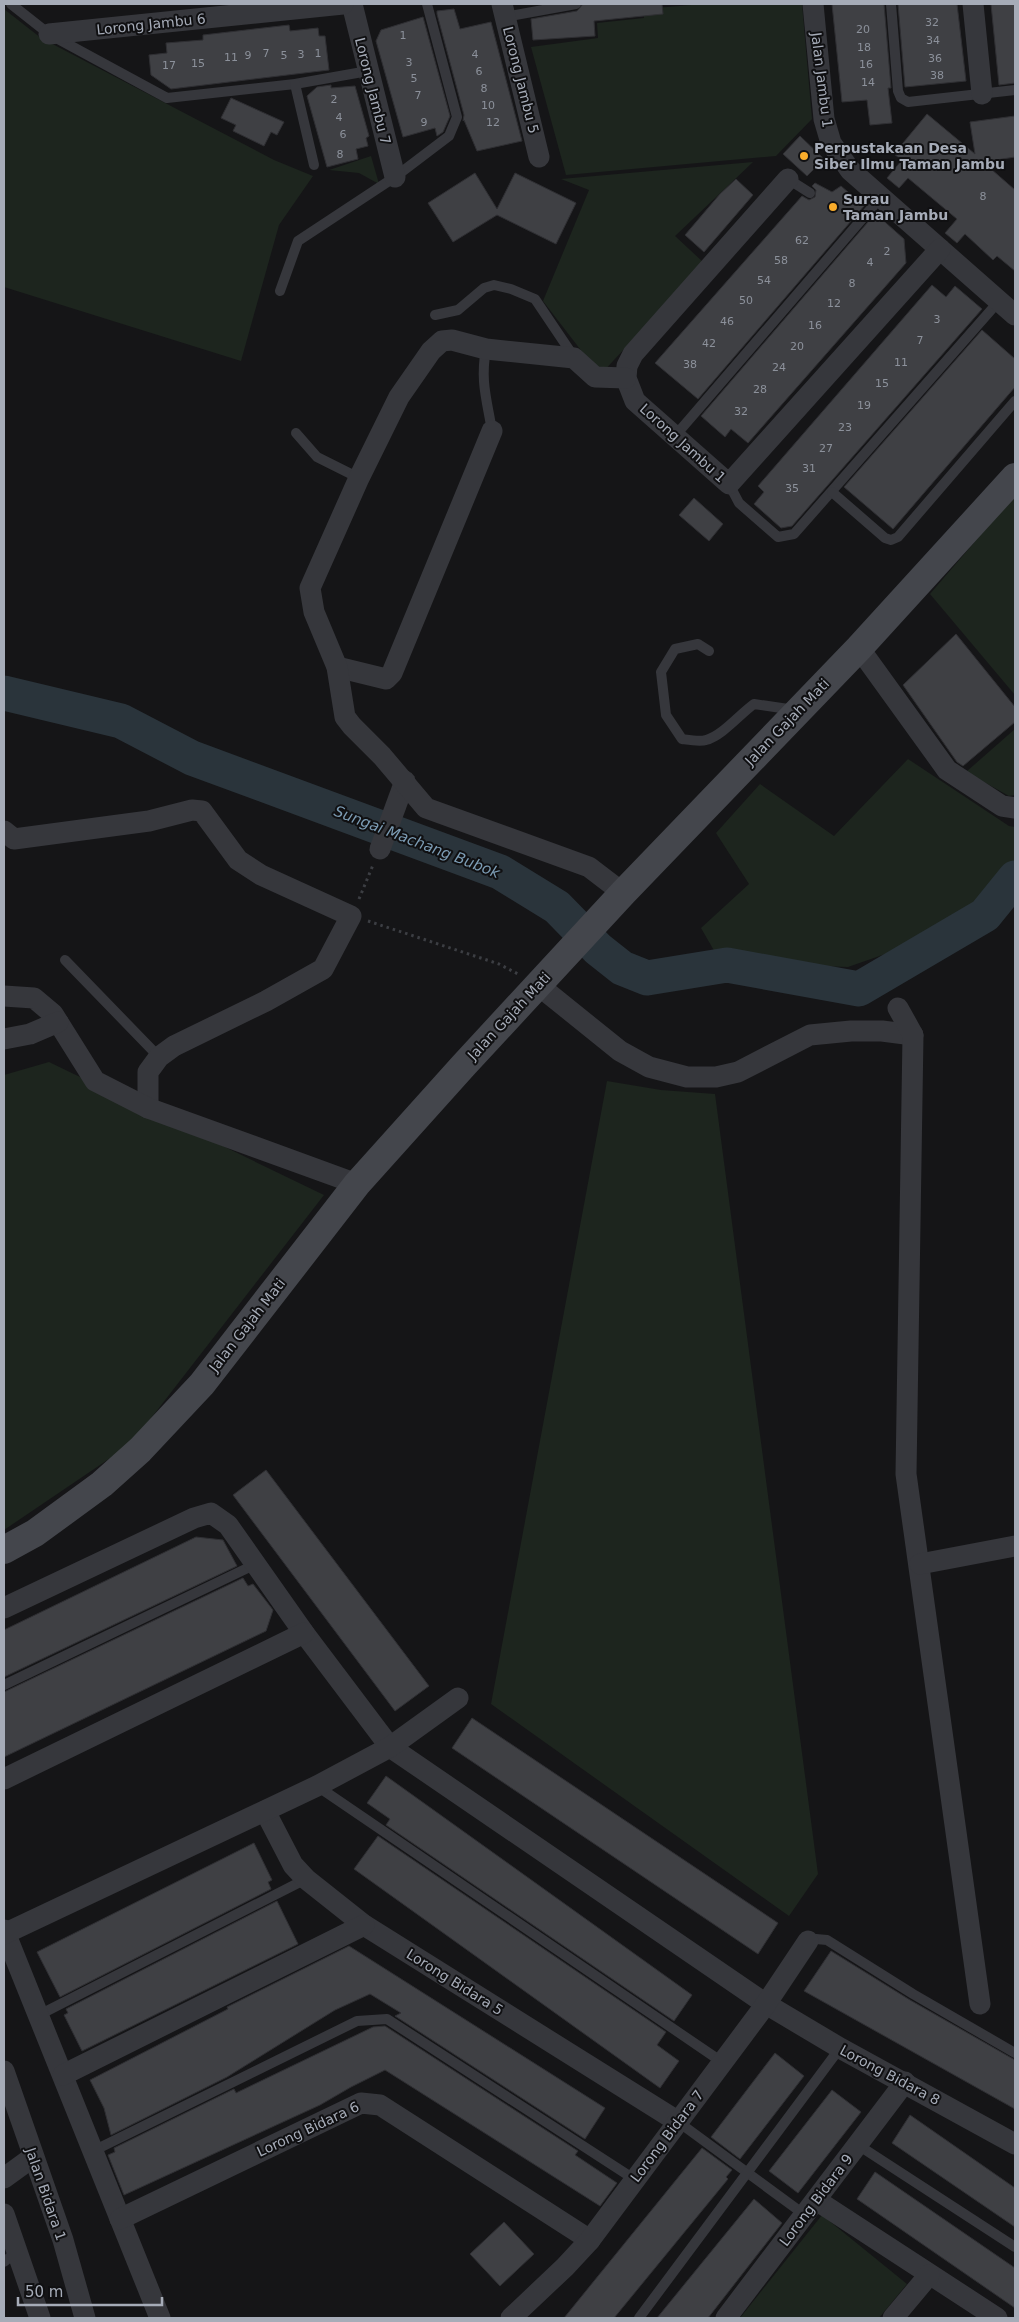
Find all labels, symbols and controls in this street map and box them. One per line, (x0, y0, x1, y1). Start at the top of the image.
street label: Lorong Jambu 6 (96, 10, 207, 38)
house number: 32 (925, 16, 939, 29)
house number: 20 (856, 23, 870, 36)
street label: Lorong Jambu 5 (500, 25, 542, 135)
house number: 1 (400, 29, 407, 42)
street label: Jalan Jambu 1 (808, 30, 836, 129)
house number: 34 (926, 34, 940, 47)
street label: Lorong Jambu 7 (352, 36, 394, 146)
house number: 18 (857, 41, 871, 54)
house number: 7 (263, 47, 270, 60)
house number: 1 (315, 47, 322, 60)
house number: 3 (298, 48, 305, 61)
house number: 4 (472, 48, 479, 61)
house number: 9 (245, 49, 252, 62)
house number: 5 (281, 49, 288, 62)
house number: 11 (224, 51, 238, 64)
house number: 36 (928, 52, 942, 65)
house number: 3 (406, 56, 413, 69)
house number: 15 (191, 57, 205, 70)
house number: 16 (859, 58, 873, 71)
house number: 17 (162, 59, 176, 72)
house number: 6 (476, 65, 483, 78)
house number: 38 (930, 69, 944, 82)
house number: 5 (411, 72, 418, 85)
house number: 14 (861, 76, 875, 89)
house number: 8 (481, 82, 488, 95)
house number: 7 (415, 89, 422, 102)
house number: 2 (331, 93, 338, 106)
house number: 10 (481, 99, 495, 112)
house number: 4 (336, 111, 343, 124)
house number: 9 (421, 116, 428, 129)
house number: 12 (486, 116, 500, 129)
house number: 6 (340, 128, 347, 141)
place label: Perpustakaan Desa Siber Ilmu Taman Jambu (814, 140, 1005, 172)
house number: 8 (337, 148, 344, 161)
marker: Perpustakaan Desa Siber Ilmu Taman Jambu (798, 150, 810, 162)
house number: 8 (980, 190, 987, 203)
place label: Surau Taman Jambu (843, 191, 948, 223)
marker: Surau Taman Jambu (827, 201, 839, 213)
house number: 62 (795, 234, 809, 247)
house number: 2 (884, 245, 891, 258)
house number: 58 (774, 254, 788, 267)
house number: 4 (867, 256, 874, 269)
house number: 54 (757, 274, 771, 287)
house number: 8 (849, 277, 856, 290)
house number: 50 (739, 294, 753, 307)
house number: 12 (827, 297, 841, 310)
house number: 3 (934, 313, 941, 326)
house number: 46 (720, 315, 734, 328)
house number: 16 (808, 319, 822, 332)
house number: 7 (917, 334, 924, 347)
house number: 42 (702, 337, 716, 350)
house number: 20 (790, 340, 804, 353)
house number: 11 (894, 356, 908, 369)
house number: 38 (683, 358, 697, 371)
house number: 24 (772, 361, 786, 374)
house number: 15 (875, 377, 889, 390)
house number: 28 (753, 383, 767, 396)
house number: 19 (857, 399, 871, 412)
street label: Lorong Jambu 1 (637, 400, 729, 486)
house number: 32 (734, 405, 748, 418)
house number: 23 (838, 421, 852, 434)
house number: 27 (819, 442, 833, 455)
house number: 31 (802, 462, 816, 475)
house number: 35 (785, 482, 799, 495)
street label: Jalan Gajah Mati (741, 676, 832, 769)
water label: Sungai Machang Bubok (332, 802, 504, 882)
street label: Jalan Gajah Mati (464, 969, 554, 1064)
street label: Jalan Gajah Mati (205, 1275, 288, 1376)
street label: Lorong Bidara 5 (404, 1946, 506, 2018)
street label: Lorong Bidara 8 (837, 2042, 943, 2108)
street label: Lorong Bidara 7 (627, 2087, 707, 2185)
street label: Lorong Bidara 6 (254, 2098, 362, 2160)
street label: Jalan Bidara 1 (22, 2145, 69, 2243)
street label: Lorong Bidara 9 (776, 2151, 856, 2249)
scale bar (18, 2274, 161, 2306)
text: 50 m (25, 2283, 63, 2301)

